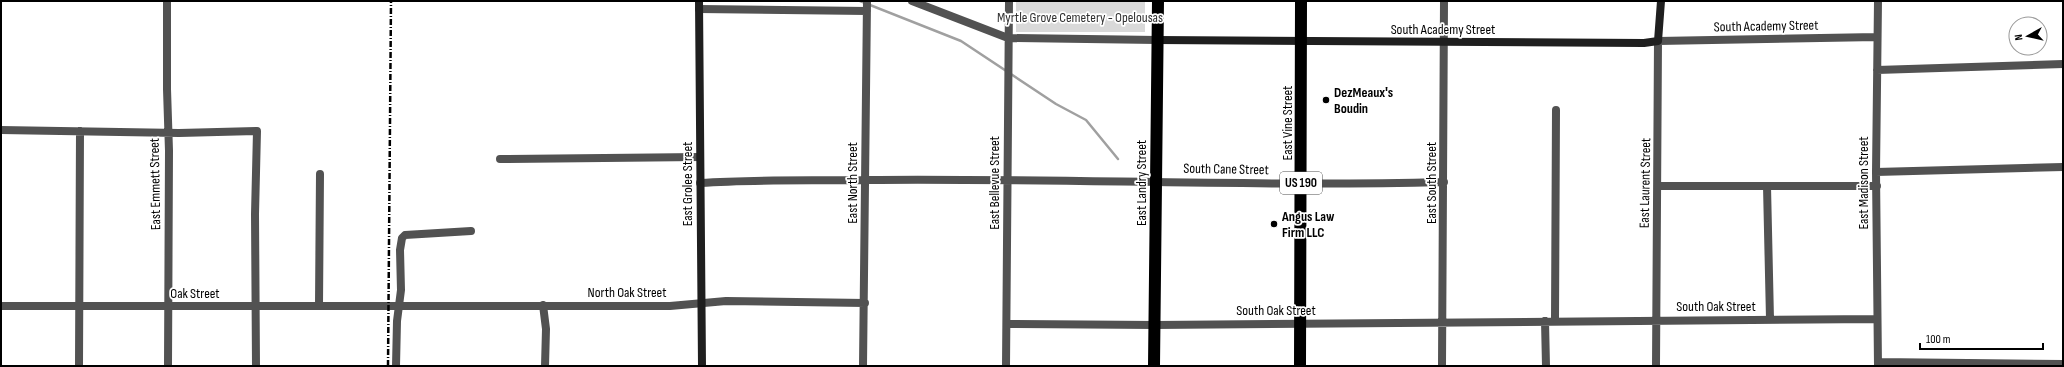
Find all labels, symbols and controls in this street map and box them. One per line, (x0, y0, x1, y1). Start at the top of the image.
park label: Myrtle Grove Cemetery - Opelousas (997, 9, 1163, 26)
north arrow (2008, 16, 2048, 56)
street label: South Academy Street (1713, 17, 1819, 35)
street label: South Academy Street (1391, 21, 1495, 38)
text: N (2012, 33, 2025, 41)
place label: DezMeaux's Boudin (1334, 84, 1393, 117)
street label: East Vine Street (1279, 86, 1296, 160)
marker: DezMeaux's Boudin (1321, 95, 1331, 105)
street label: East Bellevue Street (986, 136, 1003, 230)
street label: East Madison Street (1855, 136, 1872, 230)
street label: East Emmett Street (146, 138, 164, 230)
street label: East Laurent Street (1636, 138, 1654, 228)
street label: East Landry Street (1133, 140, 1150, 226)
street label: East Grolee Street (679, 142, 696, 226)
street label: East North Street (844, 142, 861, 224)
street label: East South Street (1423, 142, 1440, 224)
street label: South Cane Street (1183, 160, 1269, 178)
road number: US 190 (1280, 172, 1322, 194)
place label: Angus Law Firm LLC (1281, 208, 1335, 241)
marker: Angus Law Firm LLC (1269, 219, 1279, 229)
street label: North Oak Street (588, 284, 666, 301)
street label: Oak Street (170, 285, 220, 302)
street label: South Oak Street (1676, 298, 1756, 315)
street label: South Oak Street (1236, 302, 1316, 319)
scale bar (1920, 325, 2043, 351)
text: 100 m (1926, 332, 1951, 347)

